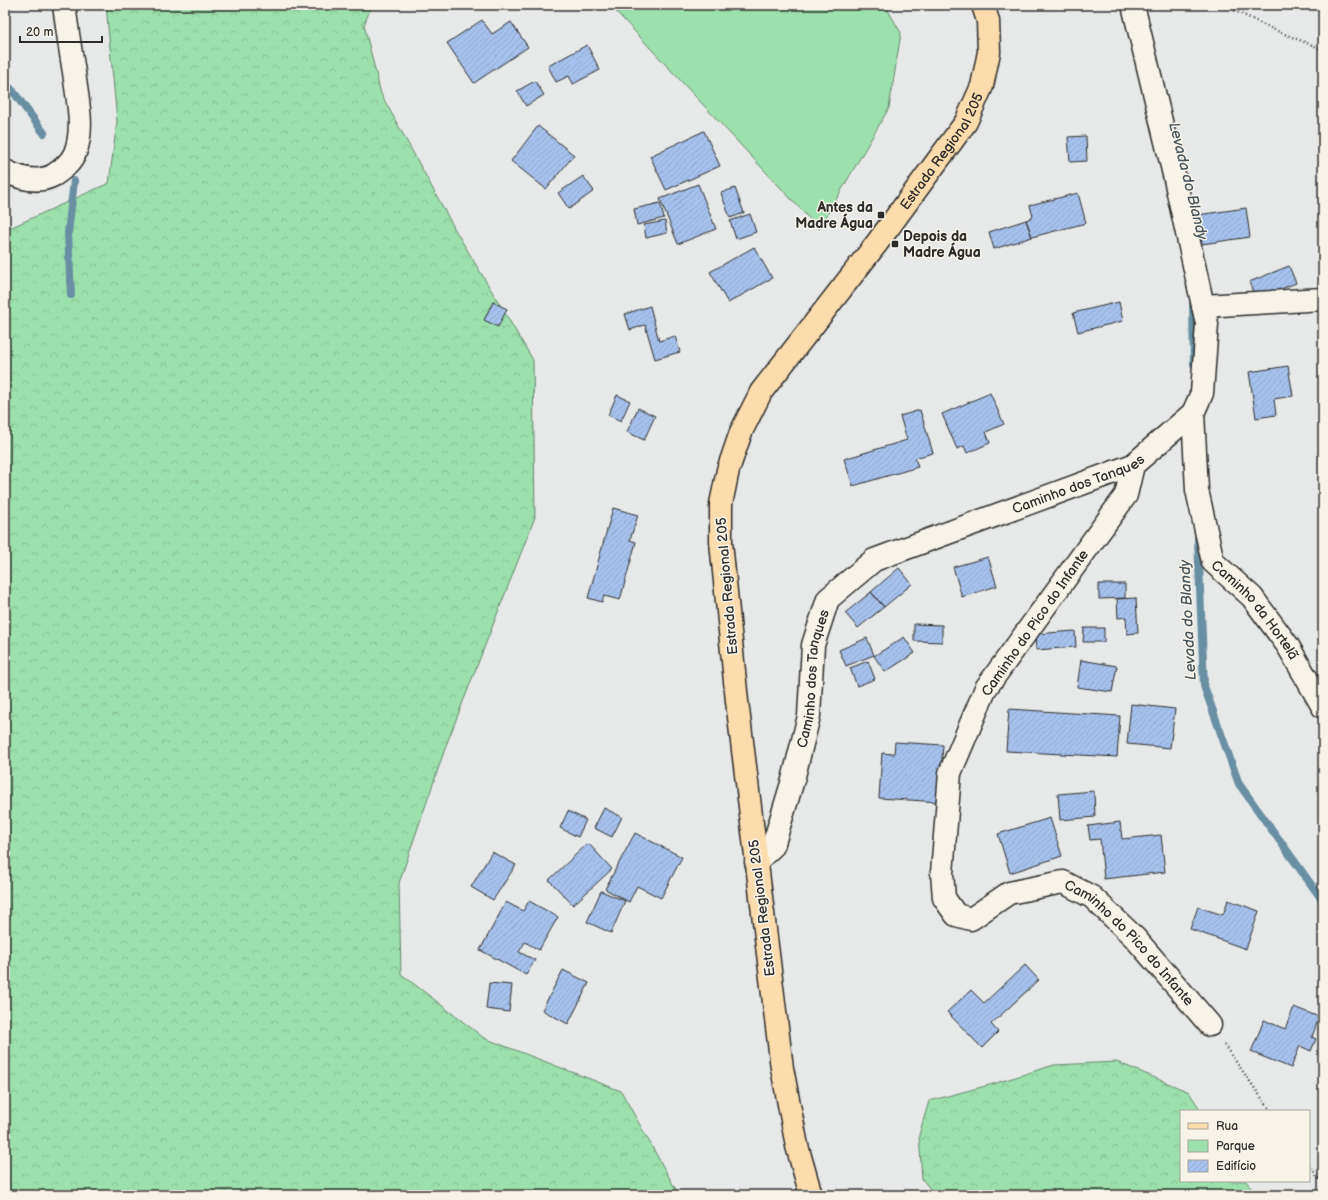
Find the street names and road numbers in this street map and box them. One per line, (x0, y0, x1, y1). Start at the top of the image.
street label: Estrada Regional 205 (896, 90, 986, 213)
street label: Caminho dos Tanques (1010, 450, 1148, 517)
street label: Estrada Regional 205 (713, 517, 741, 655)
street label: Caminho do Pico do Infante (978, 546, 1092, 700)
street label: Caminho da Hortelã (1208, 556, 1302, 663)
street label: Caminho dos Tanques (793, 607, 833, 750)
street label: Estrada Regional 205 (745, 839, 779, 977)
street label: Caminho do Pico do Infante (1062, 876, 1198, 1009)

